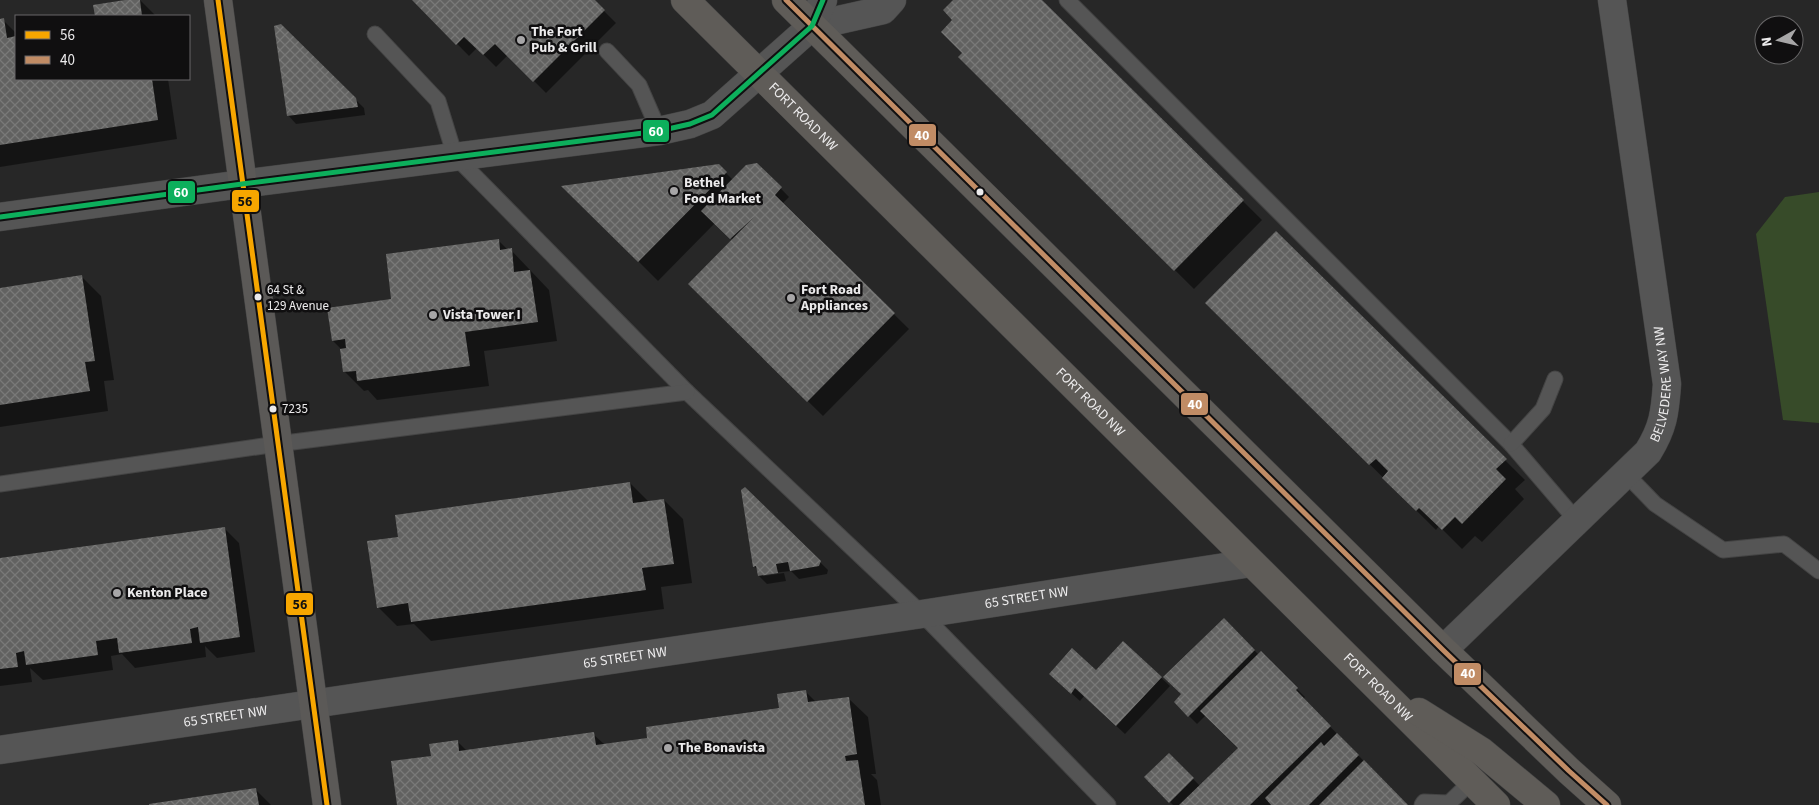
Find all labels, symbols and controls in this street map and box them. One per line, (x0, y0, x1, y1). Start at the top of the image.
legend (15, 15, 190, 80)
north arrow (1754, 15, 1804, 65)
place label: The Fort Pub & Grill (531, 22, 597, 58)
text: 56 (60, 25, 75, 46)
marker: The Fort Pub & Grill (515, 34, 527, 46)
text: N (1757, 36, 1778, 48)
text: 40 (60, 50, 75, 71)
street label: FORT ROAD NW (764, 78, 842, 156)
line badge: 60 (642, 119, 670, 143)
text: 60 (649, 122, 663, 142)
line badge: 40 (908, 123, 937, 147)
text: 40 (915, 126, 929, 146)
place label: Bethel Food Market (684, 173, 761, 209)
line badge: 60 (167, 180, 196, 204)
text: 60 (174, 183, 188, 203)
marker: Bethel Food Market (668, 185, 680, 197)
unlabelled marker (975, 187, 985, 197)
line badge: 56 (231, 189, 260, 213)
text: 56 (238, 192, 252, 212)
place label: Fort Road Appliances (800, 280, 868, 316)
place label: 64 St & 129 Avenue (267, 281, 329, 315)
marker: 64 St & 129 Avenue (253, 292, 263, 302)
marker: Fort Road Appliances (785, 292, 797, 304)
place label: Vista Tower I (442, 305, 521, 325)
marker: Vista Tower I (427, 309, 439, 321)
street label: BELVEDERE WAY NW (1645, 325, 1677, 446)
street label: FORT ROAD NW (1051, 363, 1129, 441)
line badge: 40 (1180, 392, 1209, 416)
text: 40 (1188, 395, 1202, 415)
place label: 7235 (282, 400, 308, 418)
marker: 7235 (268, 404, 278, 414)
street label: 65 STREET NW (983, 581, 1070, 614)
place label: Kenton Place (127, 583, 207, 603)
marker: Kenton Place (111, 587, 123, 599)
line badge: 56 (285, 592, 314, 616)
text: 56 (293, 595, 307, 615)
street label: 65 STREET NW (582, 642, 669, 674)
street label: FORT ROAD NW (1339, 649, 1417, 727)
line badge: 40 (1453, 662, 1482, 686)
text: 40 (1461, 664, 1475, 684)
street label: 65 STREET NW (182, 701, 269, 733)
place label: The Bonavista (678, 738, 765, 758)
marker: The Bonavista (662, 742, 674, 754)

